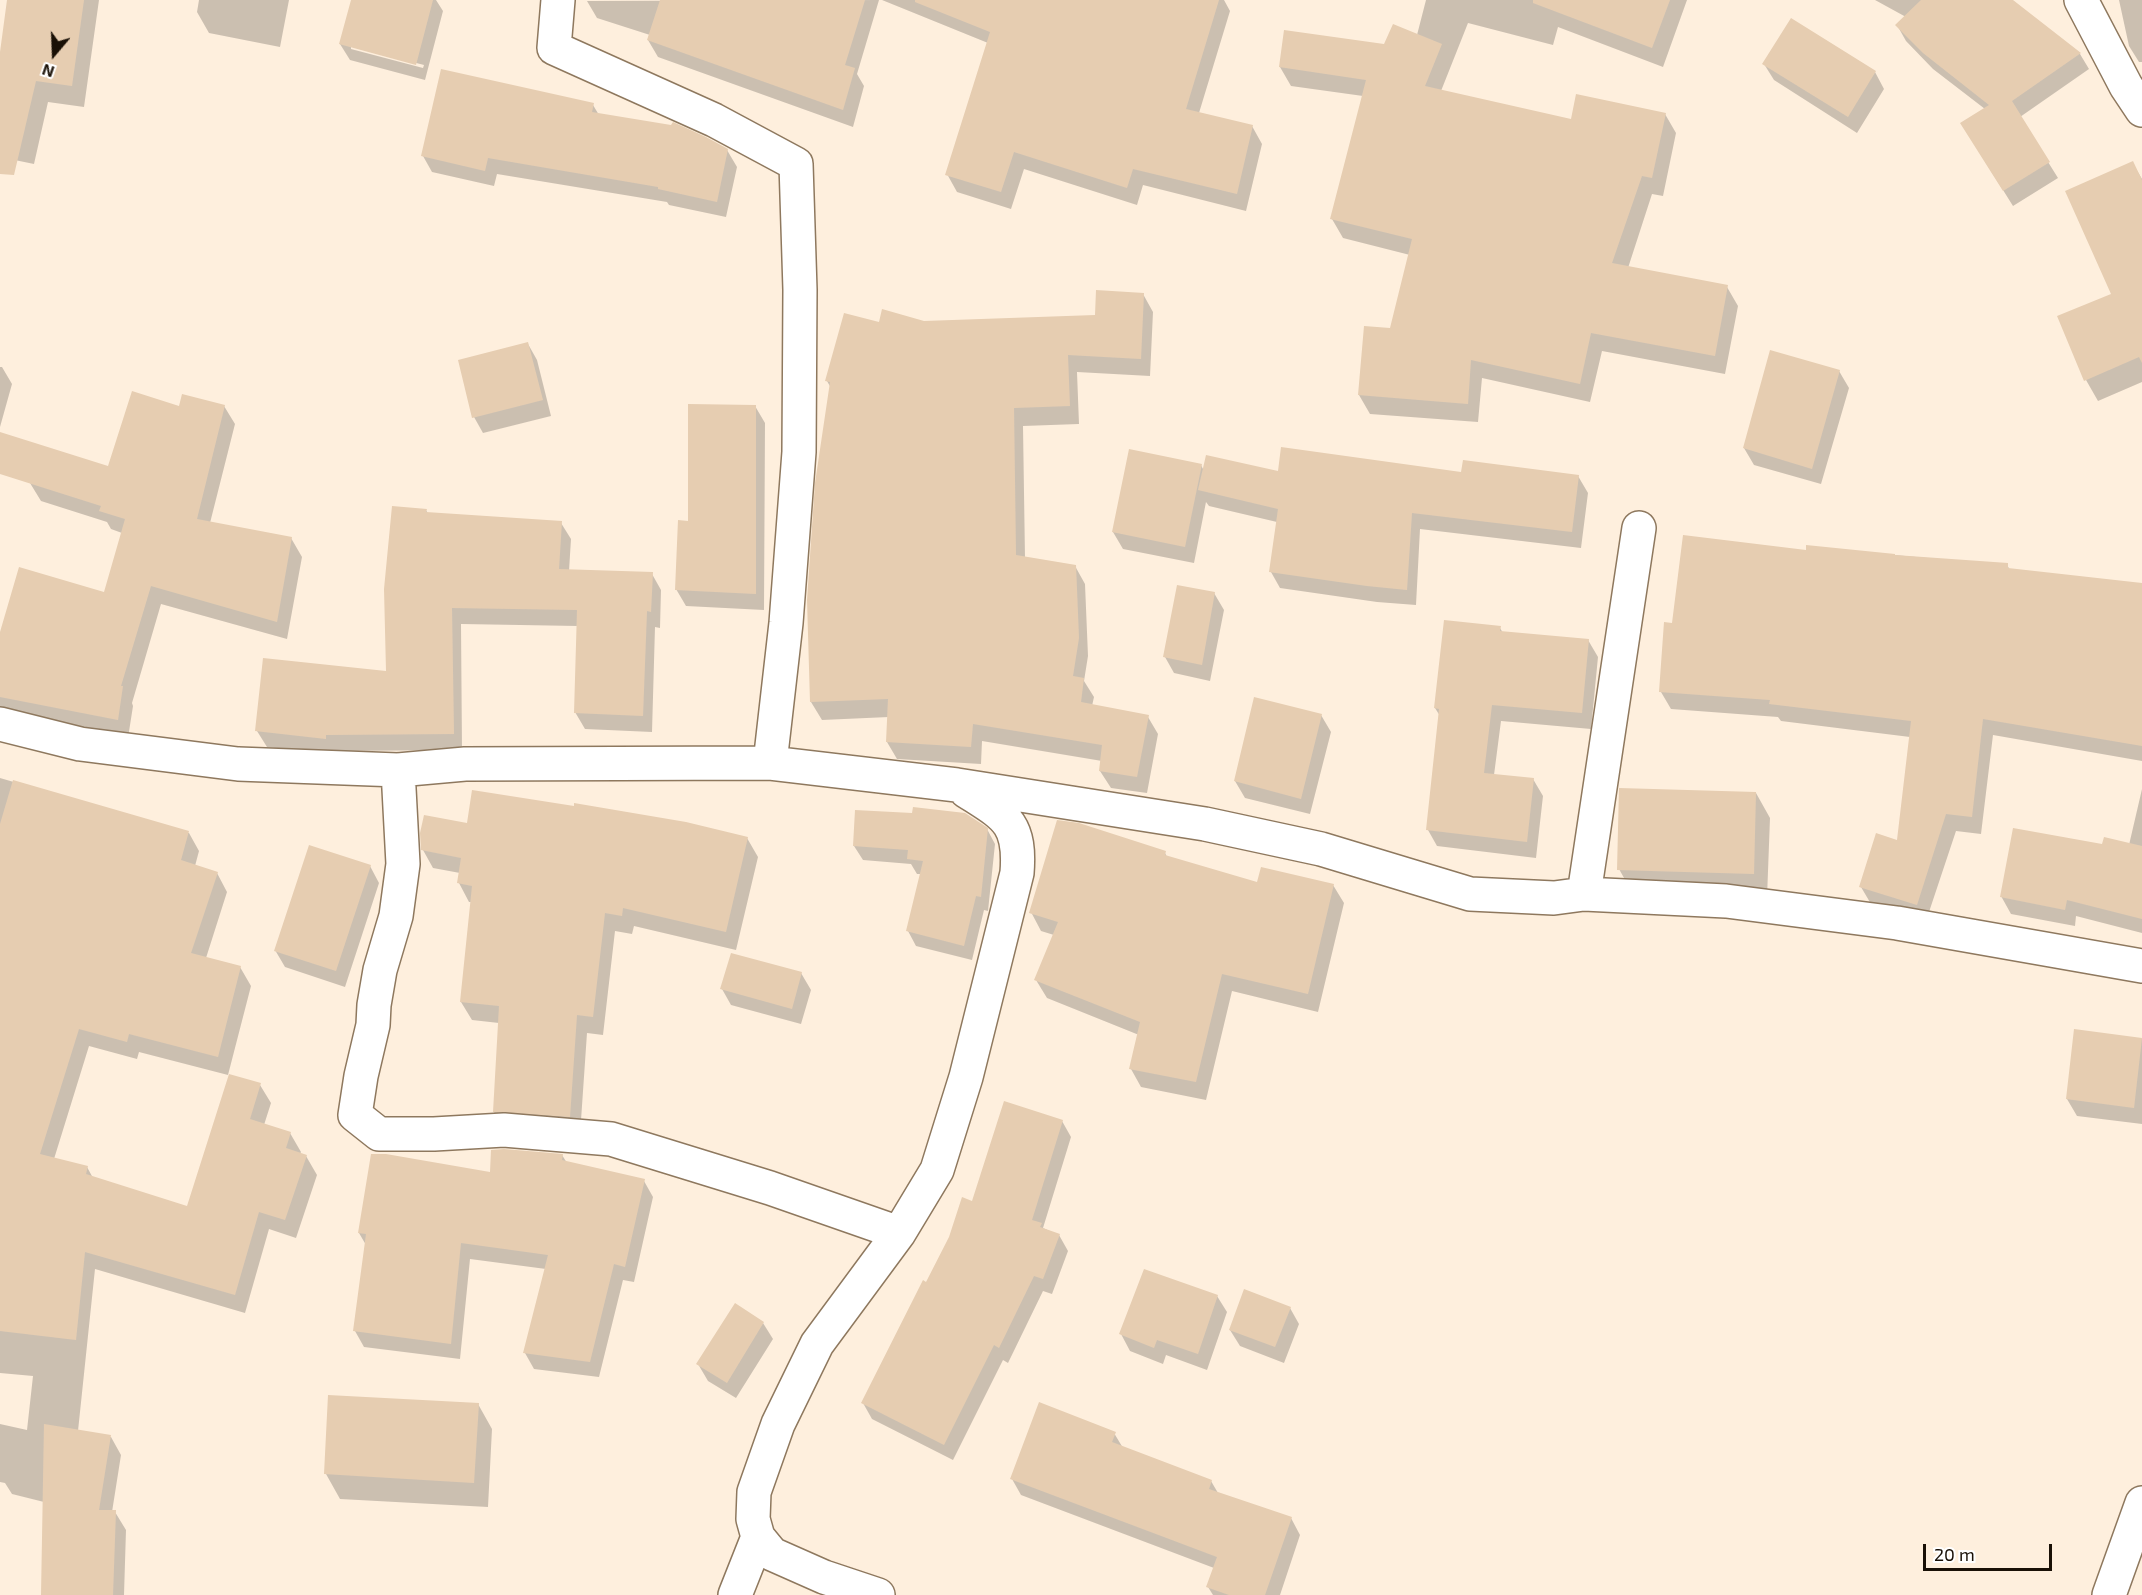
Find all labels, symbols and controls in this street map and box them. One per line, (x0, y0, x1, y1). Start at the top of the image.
north arrow (24, 24, 84, 84)
text: N (39, 61, 57, 82)
scale bar (1926, 1532, 2055, 1570)
text: 20 m (1934, 1543, 1975, 1565)

